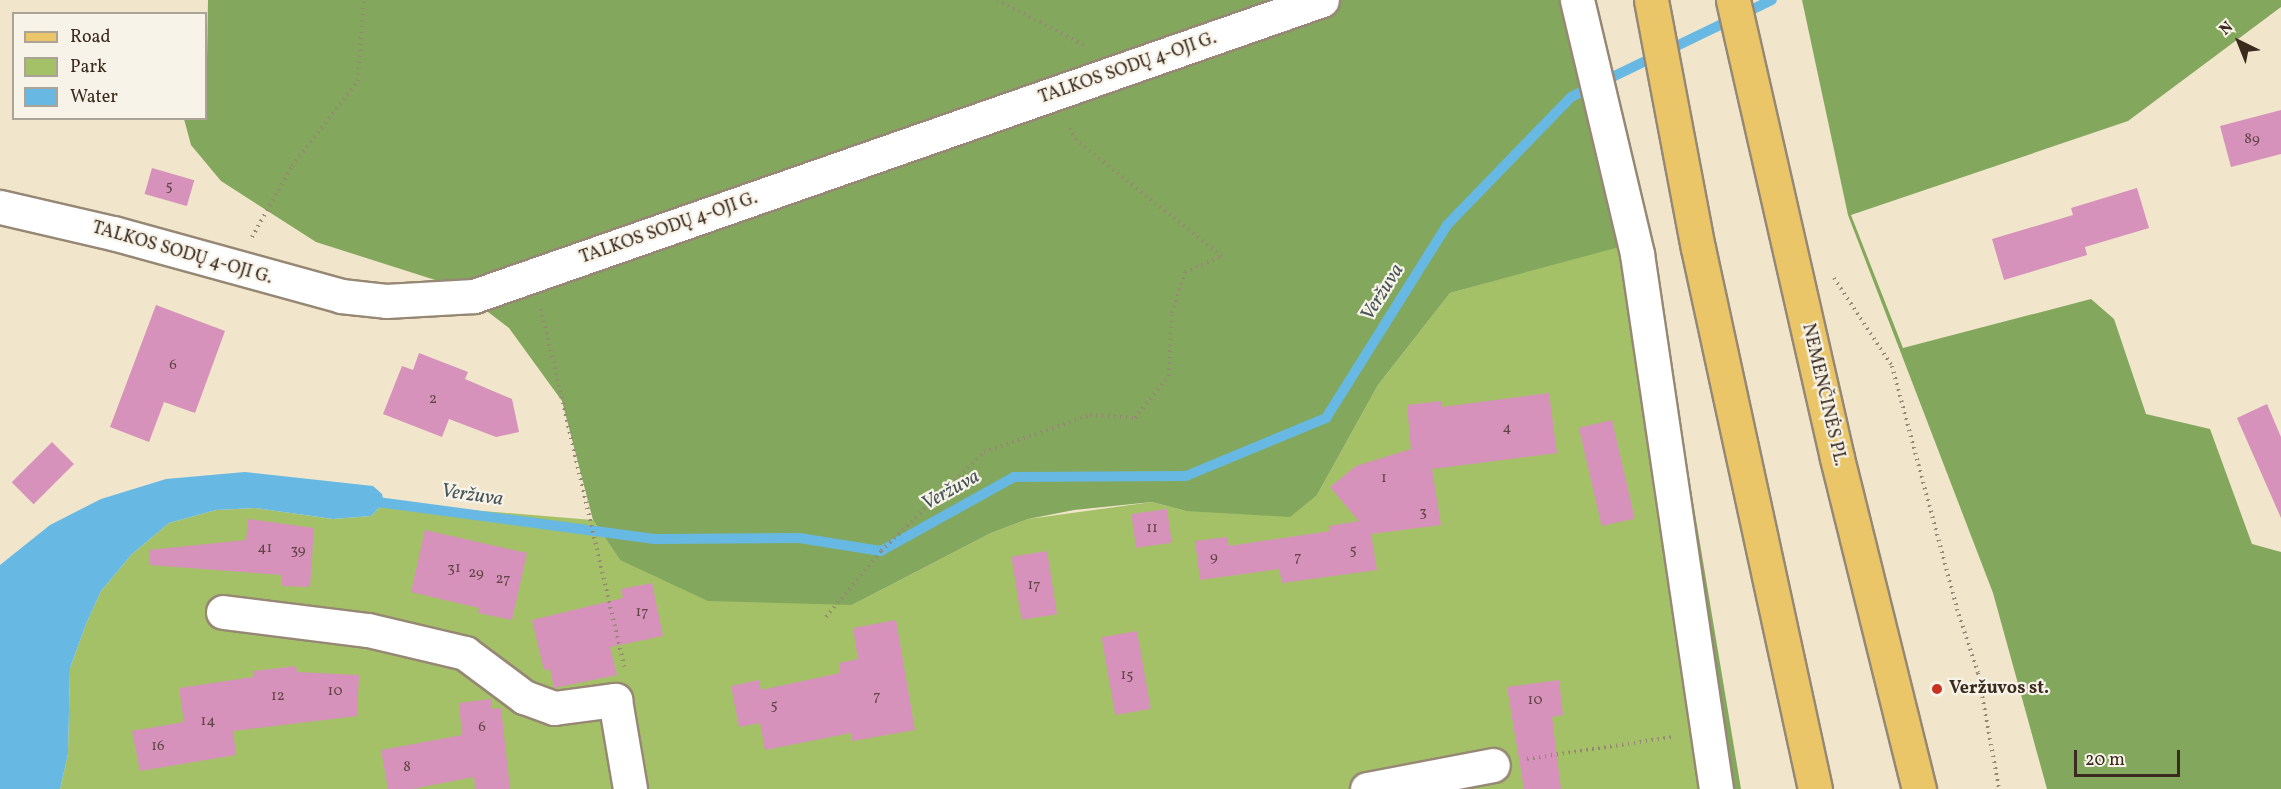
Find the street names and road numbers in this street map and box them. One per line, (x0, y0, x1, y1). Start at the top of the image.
street label: TALKOS SODŲ 4-OJI G. (1036, 28, 1220, 110)
street label: TALKOS SODŲ 4-OJI G. (577, 188, 761, 270)
street label: TALKOS SODŲ 4-OJI G. (89, 218, 275, 290)
street label: NEMENČINĖS PL. (1796, 322, 1850, 468)

